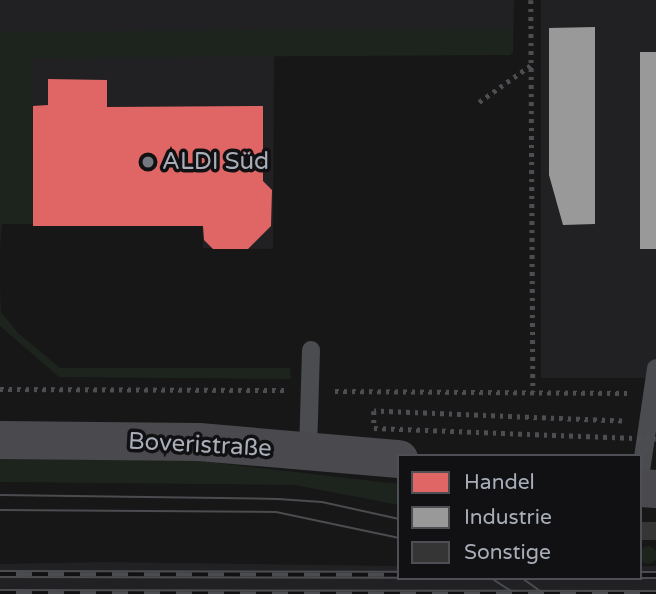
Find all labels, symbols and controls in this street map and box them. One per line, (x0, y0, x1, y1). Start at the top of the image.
place label: ALDI Süd (162, 148, 269, 176)
marker: ALDI Süd (140, 154, 156, 170)
street label: Boveristraße (128, 427, 272, 463)
legend (397, 454, 642, 580)
text: Handel (464, 470, 535, 495)
text: Industrie (464, 505, 552, 530)
text: Sonstige (464, 540, 551, 565)

